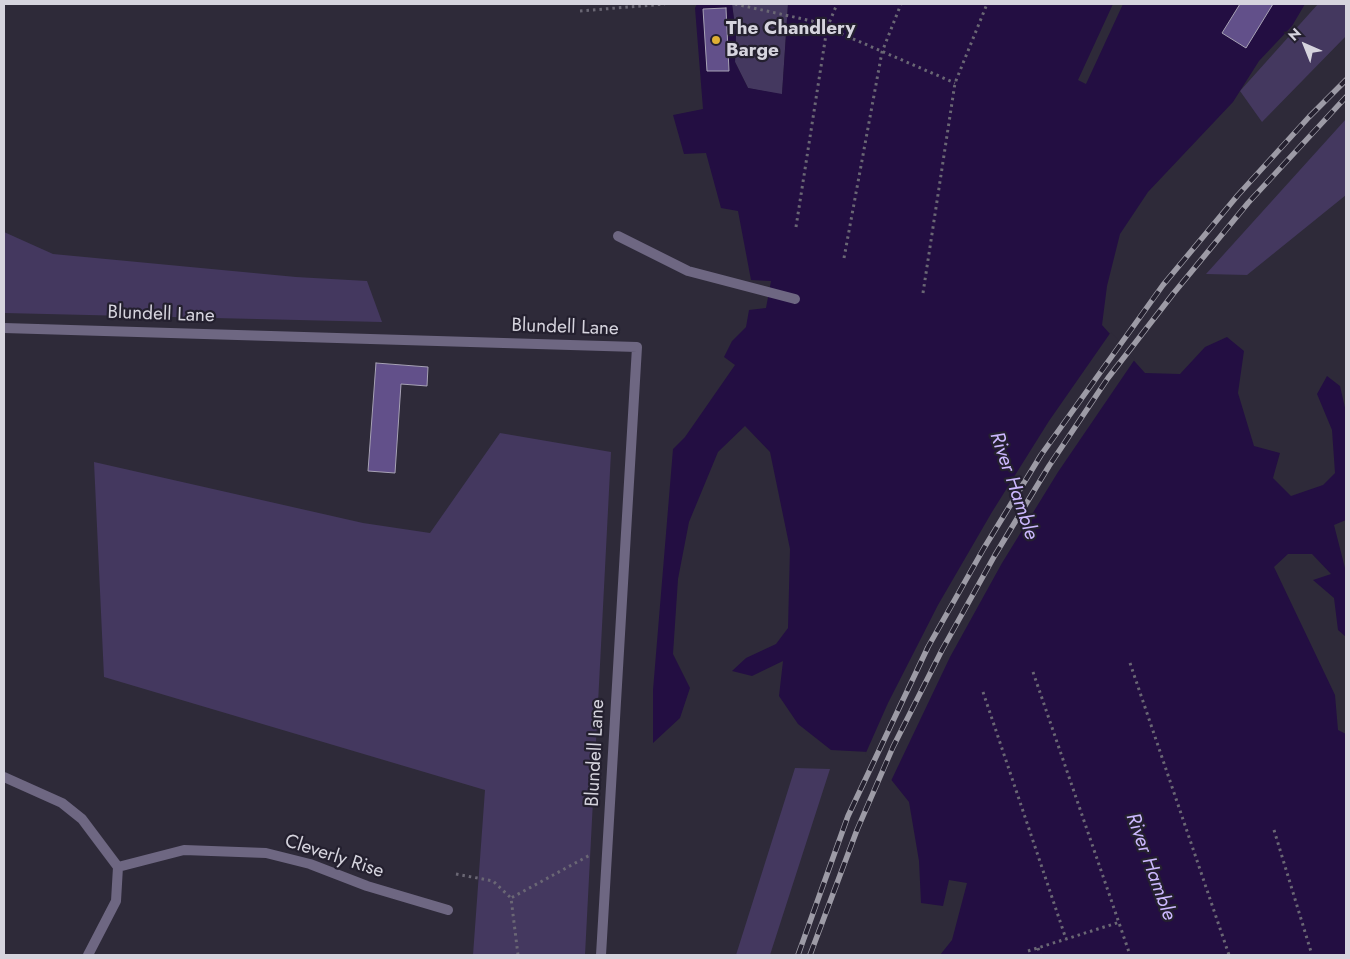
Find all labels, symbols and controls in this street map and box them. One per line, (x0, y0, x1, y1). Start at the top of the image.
place label: The Chandlery Barge (726, 18, 855, 62)
north arrow (1280, 20, 1330, 70)
text: N (1284, 23, 1306, 45)
marker: The Chandlery Barge (710, 34, 722, 46)
street label: Blundell Lane (107, 302, 215, 328)
street label: Blundell Lane (511, 315, 619, 341)
water label: River Hamble (983, 429, 1043, 543)
street label: Blundell Lane (582, 699, 610, 807)
water label: River Hamble (1119, 810, 1181, 924)
street label: Cleverly Rise (282, 830, 386, 884)

